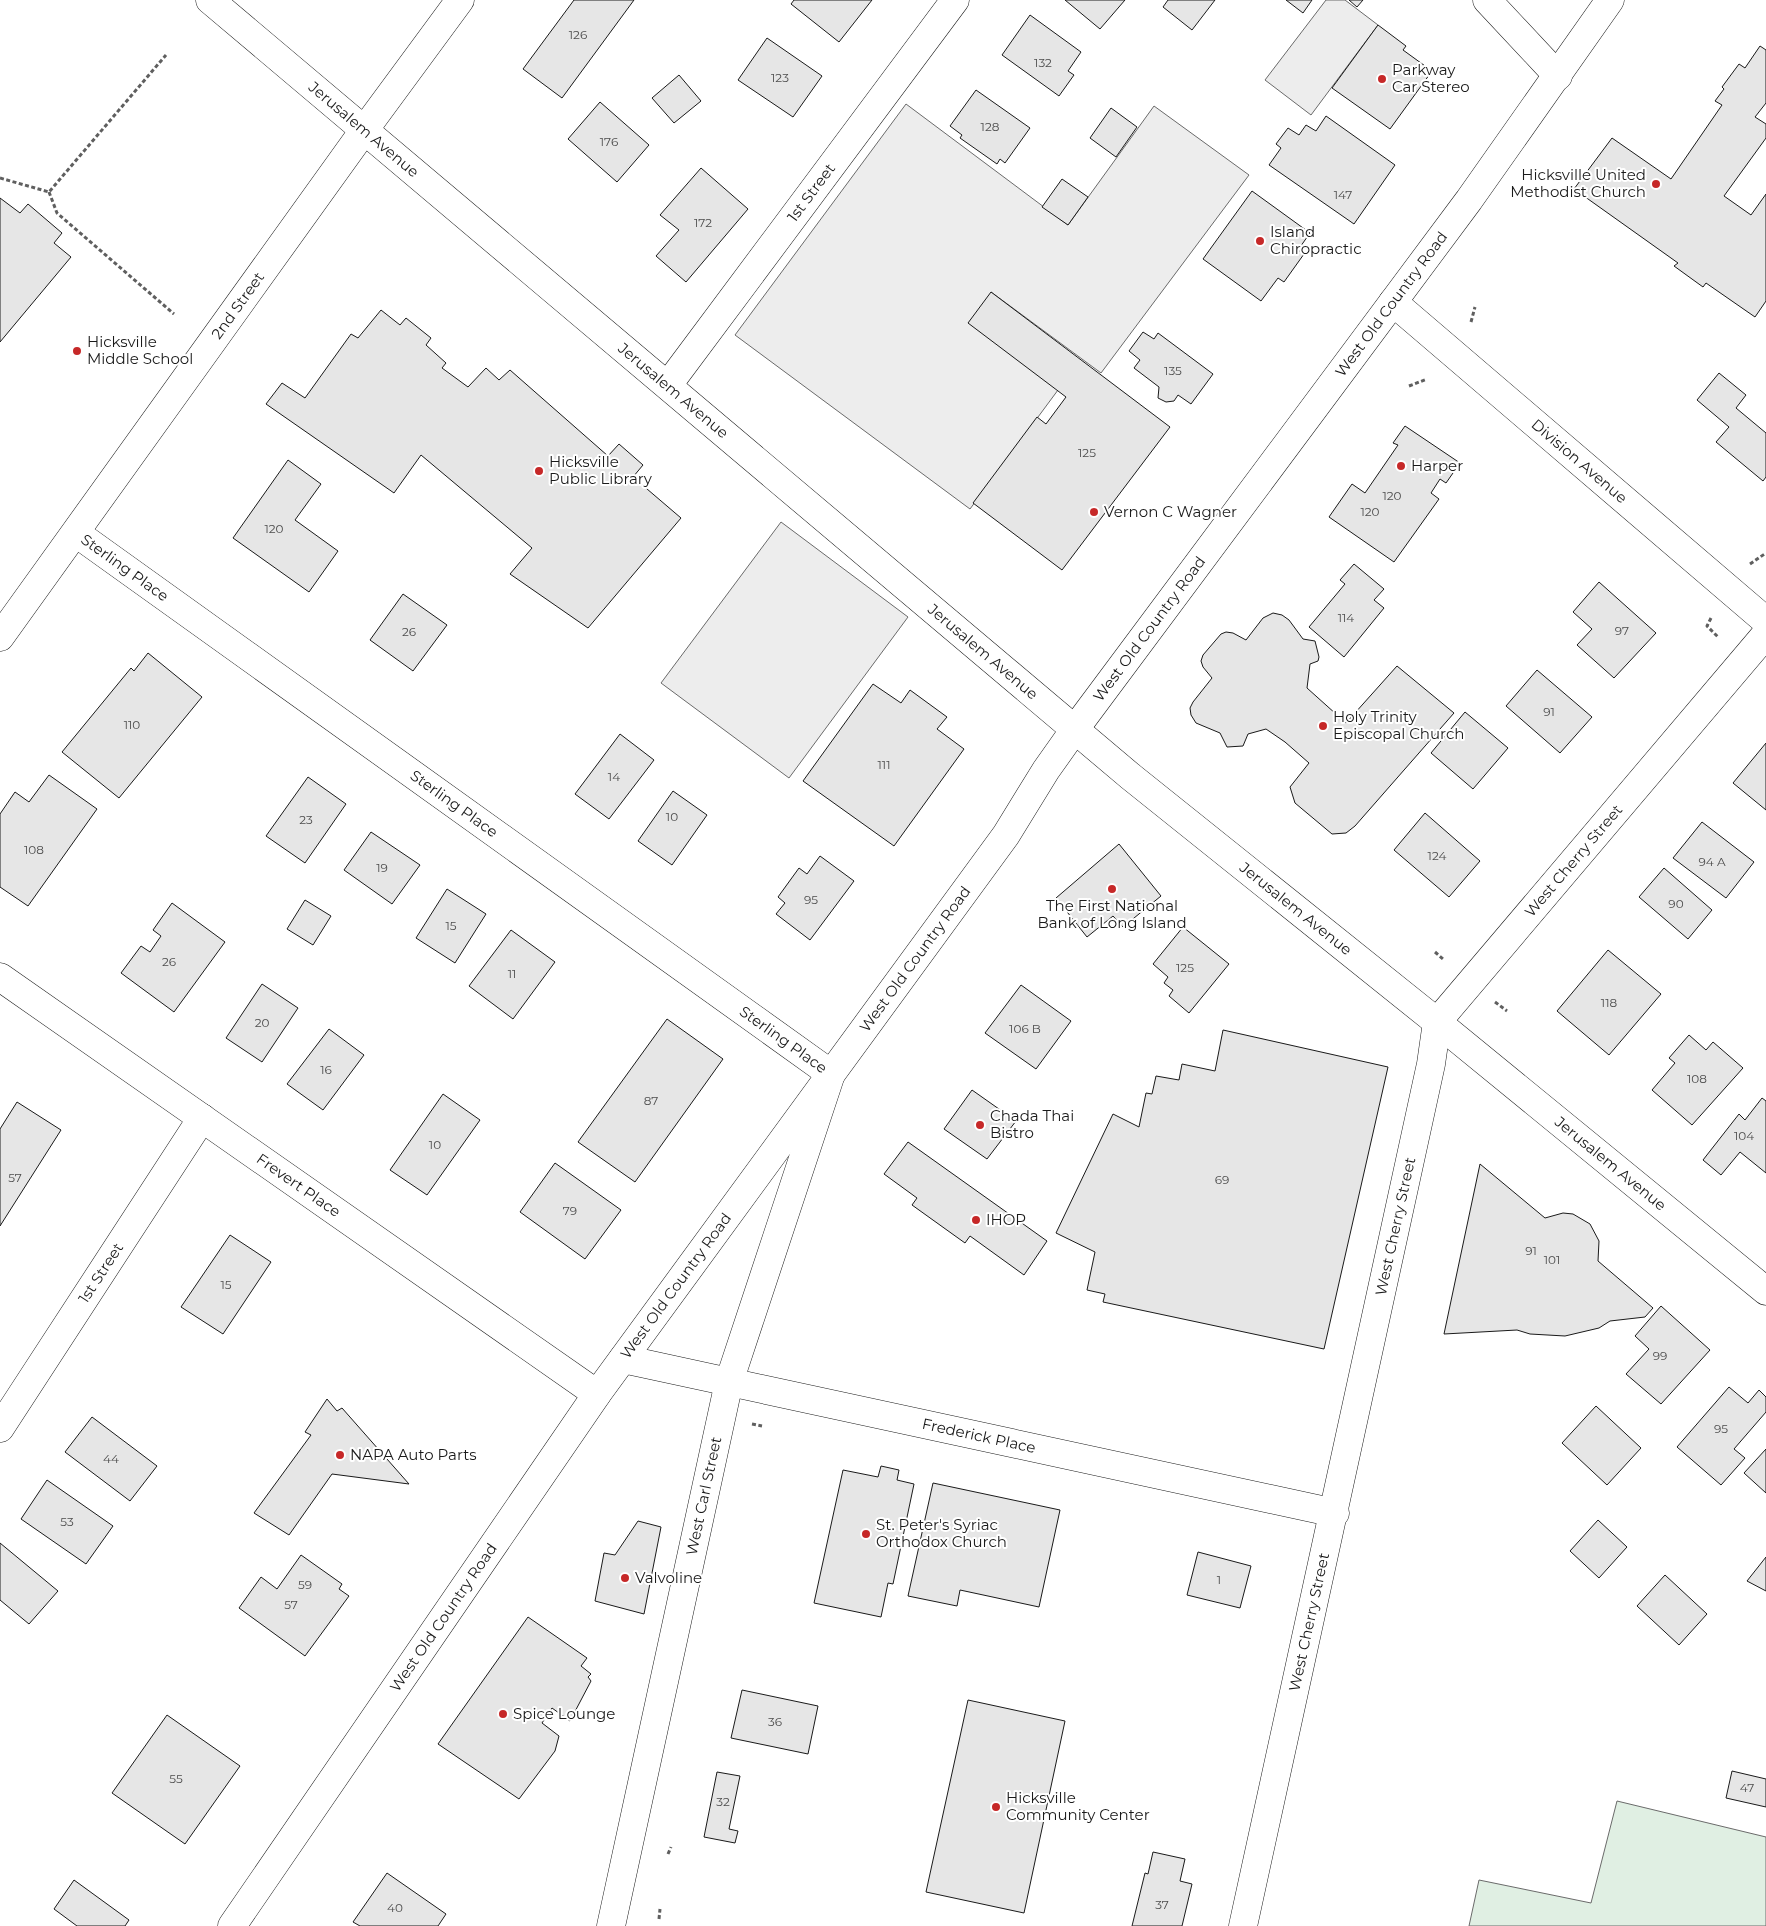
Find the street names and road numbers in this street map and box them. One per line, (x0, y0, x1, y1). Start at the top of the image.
street label: Jerusalem Avenue (304, 77, 423, 181)
street label: 1st Street (783, 159, 839, 225)
street label: West Old Country Road (1331, 228, 1451, 380)
street label: 2nd Street (207, 268, 268, 343)
street label: Jerusalem Avenue (614, 338, 733, 442)
street label: Division Avenue (1528, 415, 1631, 507)
street label: Sterling Place (77, 530, 173, 605)
street label: West Old Country Road (1089, 552, 1209, 705)
street label: Jerusalem Avenue (923, 599, 1042, 703)
street label: Sterling Place (407, 766, 502, 841)
street label: West Cherry Street (1520, 800, 1626, 921)
street label: Jerusalem Avenue (1235, 857, 1356, 959)
street label: West Old Country Road (855, 882, 974, 1036)
street label: Sterling Place (736, 1001, 831, 1077)
street label: Jerusalem Avenue (1550, 1112, 1670, 1215)
street label: Frevert Place (253, 1149, 344, 1221)
street label: West Cherry Street (1371, 1155, 1419, 1297)
street label: West Old Country Road (616, 1209, 735, 1362)
street label: 1st Street (74, 1239, 127, 1306)
street label: Frederick Place (920, 1414, 1037, 1457)
street label: West Carl Street (682, 1435, 725, 1557)
street label: West Old Country Road (385, 1539, 501, 1695)
street label: West Cherry Street (1284, 1551, 1333, 1693)

